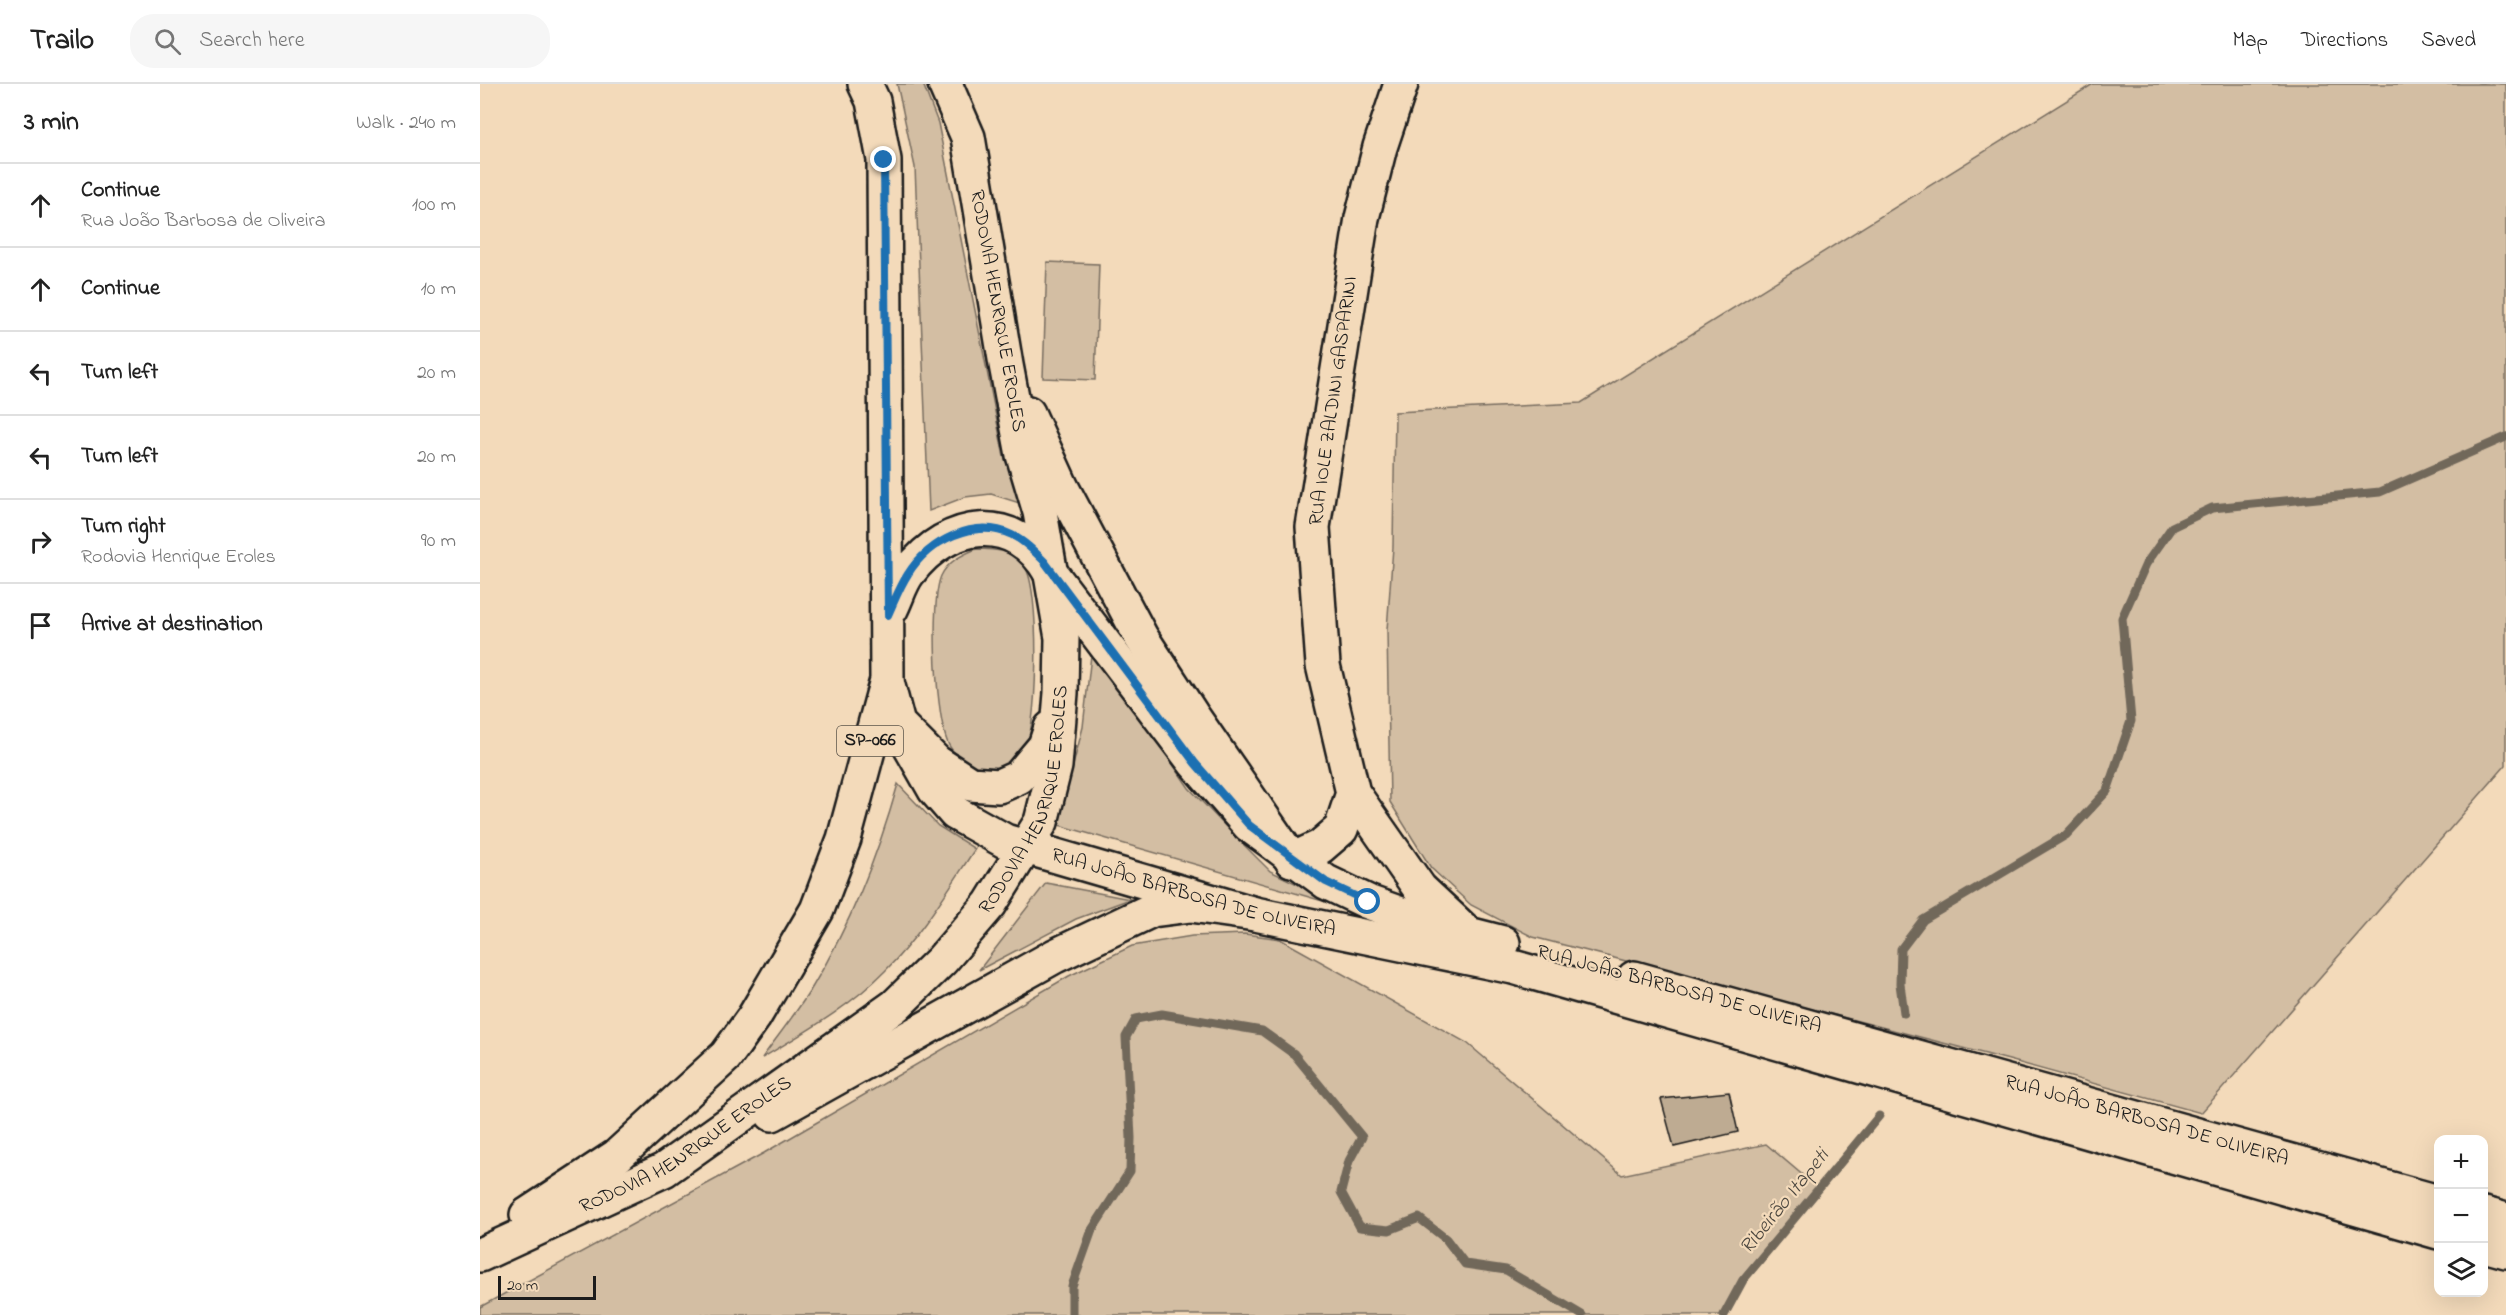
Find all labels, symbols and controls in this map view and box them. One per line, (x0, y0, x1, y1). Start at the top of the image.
search box (130, 14, 550, 68)
text: Trailo (30, 21, 94, 62)
icon: search (151, 25, 184, 58)
text: Search here (199, 25, 305, 57)
text: Map (2232, 26, 2268, 56)
text: Directions (2301, 26, 2388, 56)
text: Saved (2421, 26, 2476, 56)
text: 3 min (24, 104, 79, 142)
text: Walk · 240 m (356, 109, 456, 138)
route end (870, 146, 896, 172)
text: Continue (81, 175, 160, 207)
street label: RODOVIA HENRIQUE EROLES (961, 188, 1033, 434)
icon: ahead (24, 189, 57, 222)
text: 100 m (412, 191, 456, 220)
text: Rua João Barbosa de Oliveira (81, 207, 326, 236)
icon: ahead (24, 273, 57, 306)
text: Continue (81, 273, 160, 305)
text: 10 m (420, 275, 456, 304)
street label: RUA IOLE ZALDINI GASPARINI (1302, 275, 1366, 527)
icon: left (24, 357, 57, 390)
text: Turn left (81, 357, 158, 389)
text: 20 m (417, 359, 456, 388)
icon: left (24, 441, 57, 474)
text: Turn left (81, 441, 158, 473)
text: 20 m (417, 443, 456, 472)
text: Turn right (81, 511, 166, 543)
icon: right (24, 525, 57, 558)
text: 90 m (421, 527, 456, 556)
text: Rodovia Henrique Eroles (81, 543, 276, 572)
icon: arrive (24, 609, 57, 642)
text: Arrive at destination (81, 609, 263, 641)
street label: RODOVIA HENRIQUE EROLES (972, 685, 1076, 921)
road number: SP-066 (837, 726, 903, 756)
street label: RUA JOÃO BARBOSA DE OLIVEIRA (1048, 841, 1338, 945)
route start (1354, 888, 1380, 914)
street label: RUA JOÃO BARBOSA DE OLIVEIRA (1533, 938, 1825, 1042)
street label: RUA JOÃO BARBOSA DE OLIVEIRA (2001, 1067, 2292, 1174)
street label: RODOVIA HENRIQUE EROLES (575, 1069, 798, 1221)
map controls (2434, 1135, 2488, 1297)
button: + (2434, 1135, 2488, 1189)
water label: Ribeirão Itapeti (1733, 1141, 1838, 1261)
button: − (2434, 1189, 2488, 1243)
button: layers (2434, 1243, 2488, 1297)
scale bar (498, 1273, 596, 1300)
text: 20 m (507, 1274, 538, 1298)

